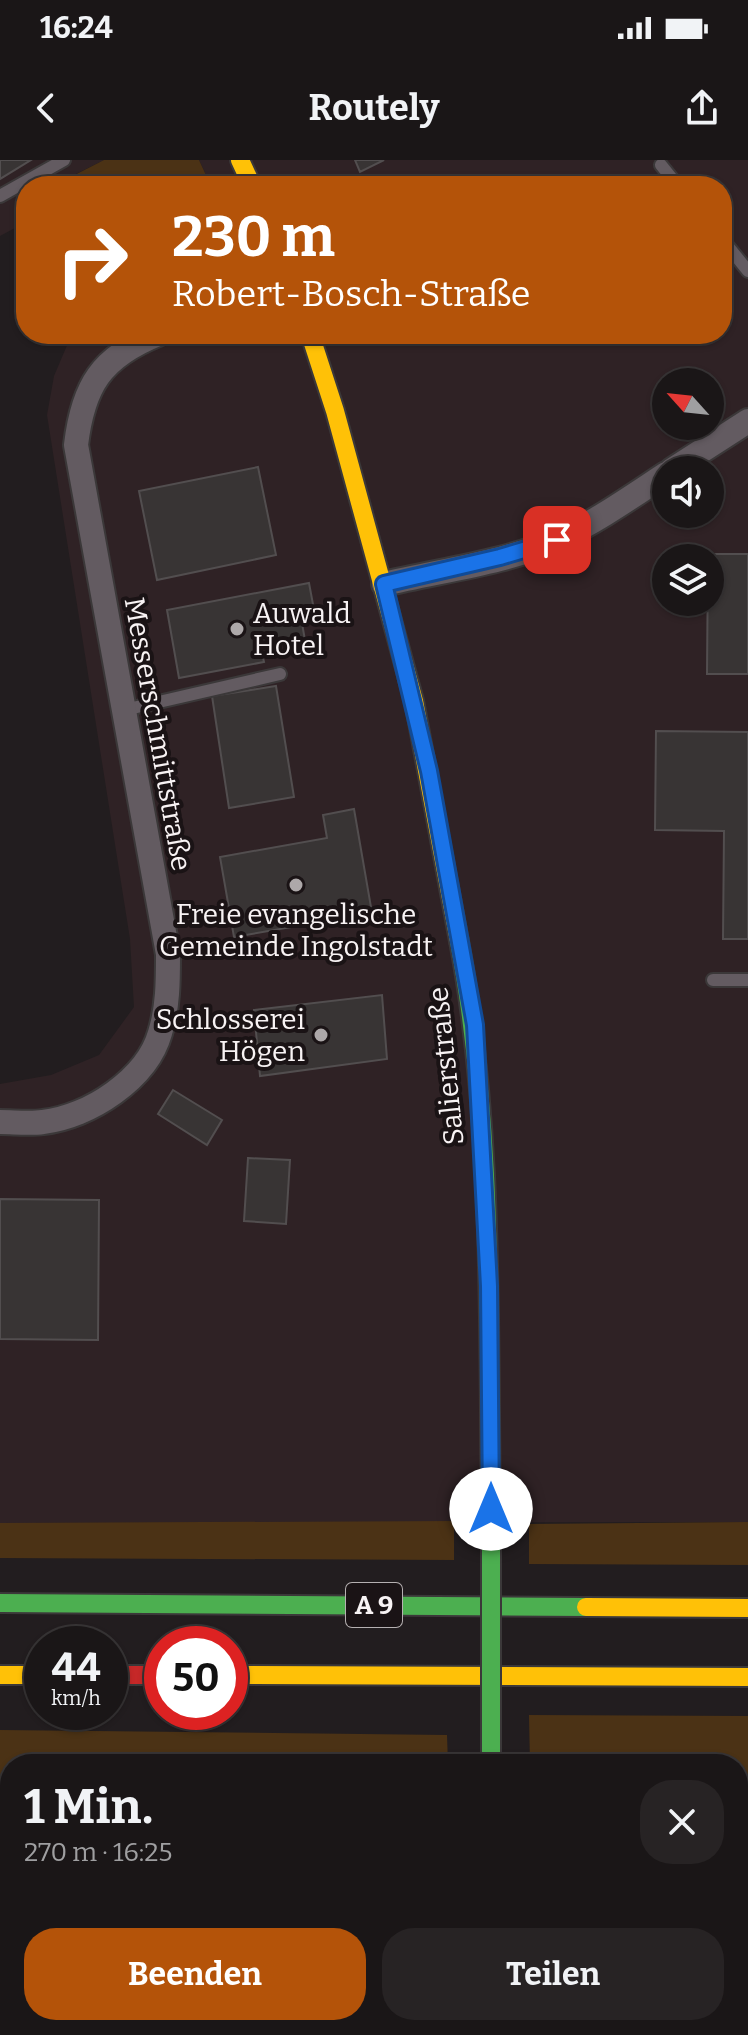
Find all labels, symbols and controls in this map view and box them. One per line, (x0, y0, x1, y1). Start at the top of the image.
text: 16:24 (40, 10, 113, 46)
icon: back (24, 86, 68, 130)
text: Routely (309, 86, 439, 130)
icon: share (680, 86, 724, 130)
text: 230 m (172, 204, 335, 271)
icon: right (40, 208, 144, 312)
text: Robert-Bosch-Straße (172, 272, 530, 316)
north arrow (652, 368, 724, 440)
map controls (652, 368, 724, 616)
button: sound (652, 456, 724, 528)
pin (523, 506, 591, 574)
icon: arrive (535, 518, 579, 562)
button: layers (652, 544, 724, 616)
street label: Messerschmittstraße (118, 595, 198, 873)
place label: Auwald Hotel (253, 597, 351, 662)
marker: Auwald Hotel (228, 620, 246, 638)
marker: Freie evangelische Gemeinde Ingolstadt (287, 876, 305, 894)
place label: Freie evangelische Gemeinde Ingolstadt (159, 898, 433, 963)
street label: Salierstraße (421, 985, 471, 1147)
place label: Schlosserei Högen (156, 1003, 305, 1068)
marker: Schlosserei Högen (312, 1026, 330, 1044)
position arrow (449, 1467, 533, 1551)
road number: A 9 (346, 1583, 402, 1627)
speed limit sign: 50 (144, 1626, 248, 1730)
text: 44 (51, 1644, 101, 1692)
text: km/h (51, 1686, 101, 1710)
text: 1 Min. (24, 1778, 153, 1836)
button: close (640, 1780, 724, 1864)
text: 270 m · 16:25 (24, 1837, 172, 1868)
button: Beenden (24, 1928, 366, 2020)
button: Teilen (382, 1928, 724, 2020)

